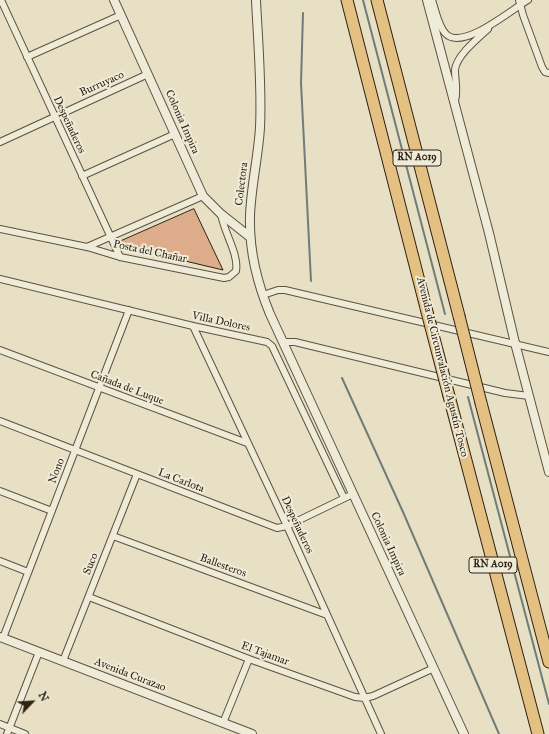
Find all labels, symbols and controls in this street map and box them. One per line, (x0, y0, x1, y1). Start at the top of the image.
street label: Burruyaco (78, 68, 126, 100)
street label: Colonia Impira (162, 88, 202, 156)
street label: Despeñaderos (50, 94, 88, 156)
road number: RN A019 (393, 150, 441, 166)
street label: Colectora (233, 162, 251, 206)
street label: Posta del Chañar (112, 238, 188, 266)
street label: Avenida de Circunvalación Agustín Tosco (413, 276, 471, 458)
street label: Villa Dolores (191, 309, 251, 335)
street label: Cañada de Luque (88, 368, 166, 408)
street label: Nono (46, 456, 68, 486)
street label: La Carlota (156, 466, 206, 496)
street label: Despeñaderos (278, 494, 316, 556)
street label: Colonia Impira (367, 510, 409, 578)
street label: Suco (81, 551, 101, 577)
street label: Ballesteros (198, 551, 248, 581)
road number: RN A019 (469, 557, 517, 573)
street label: El Tajamar (239, 639, 291, 669)
street label: Avenida Curazao (92, 655, 168, 695)
north arrow (12, 682, 52, 722)
text: N (35, 690, 51, 704)

